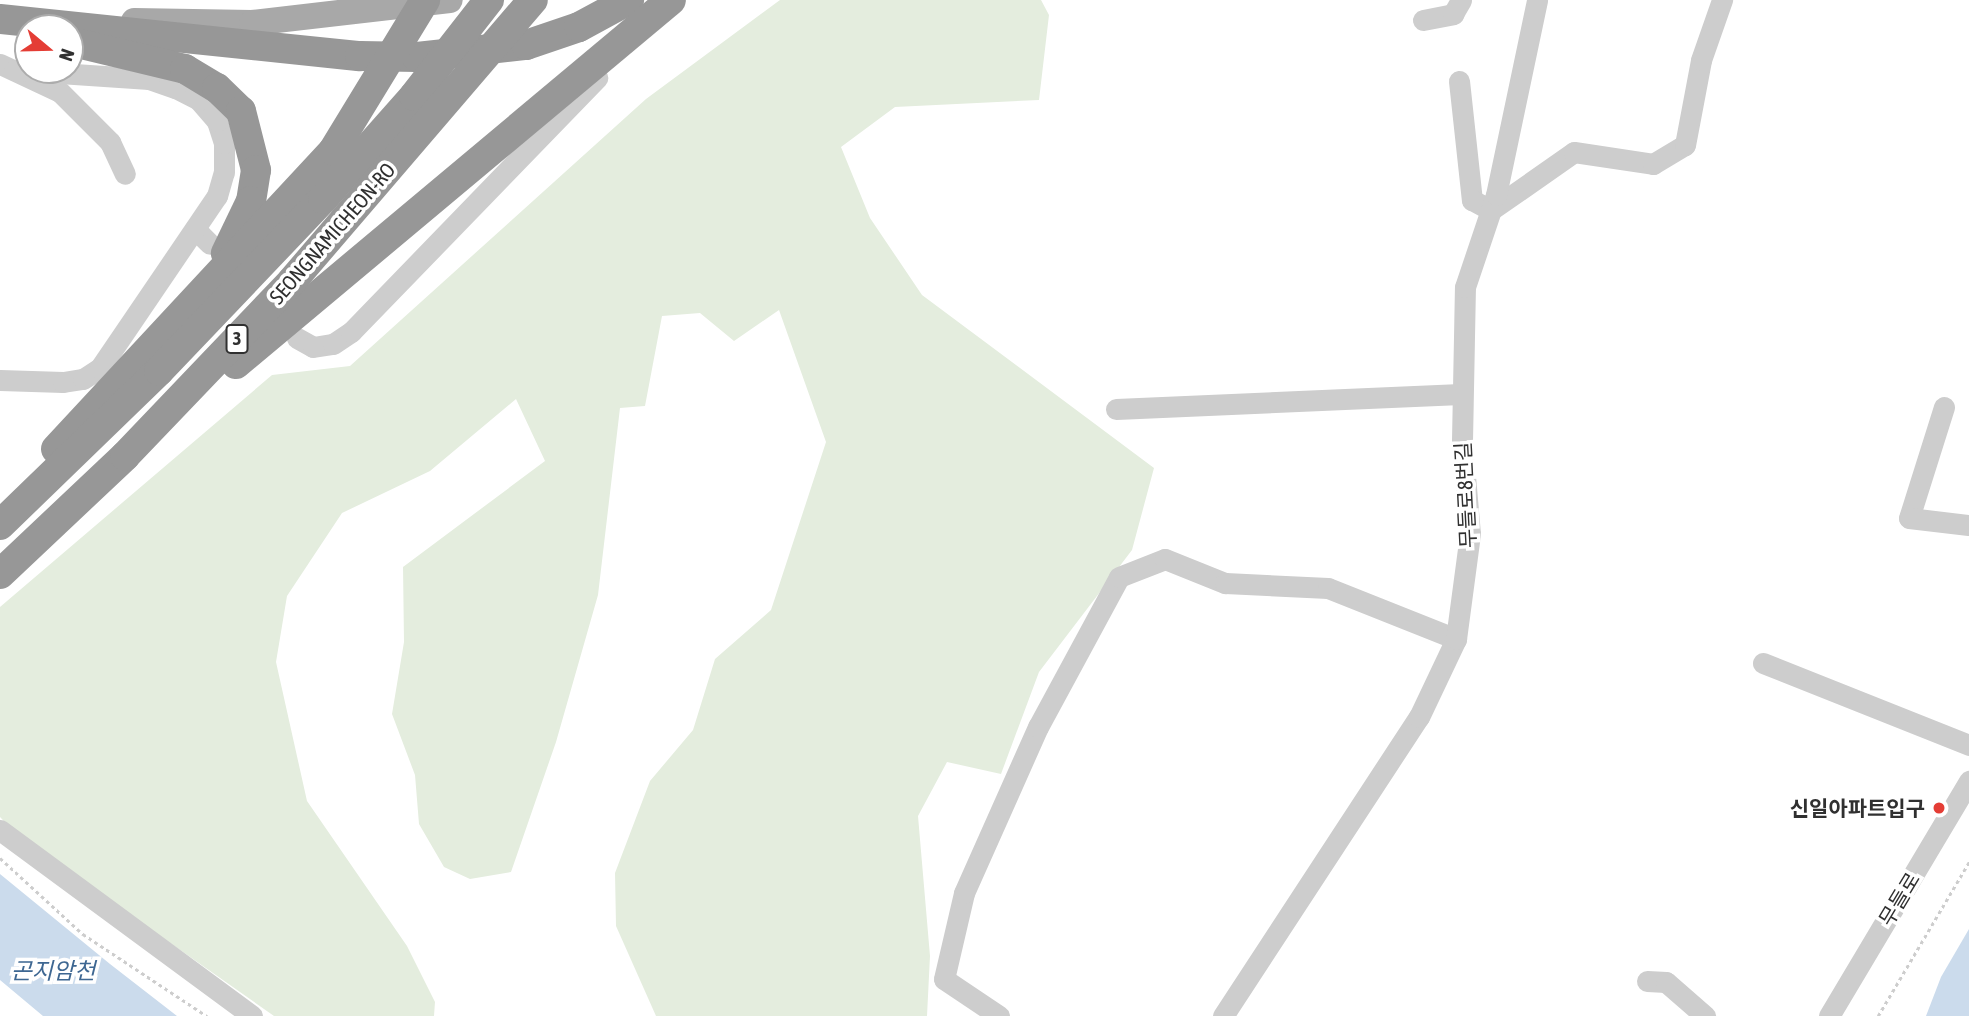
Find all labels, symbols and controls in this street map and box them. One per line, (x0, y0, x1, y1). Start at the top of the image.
north arrow (14, 14, 84, 84)
text: N (55, 46, 79, 64)
street label: SEONGNAMICHEON-RO (264, 157, 400, 309)
road number: 3 (225, 324, 249, 354)
street label: 무들로8번길 (1450, 441, 1480, 549)
place label: 신일아파트입구 (1790, 795, 1925, 821)
marker: 신일아파트입구 (1931, 800, 1947, 816)
street label: 무들로 (1873, 868, 1925, 930)
water label: 곤지암천 (11, 957, 95, 985)

